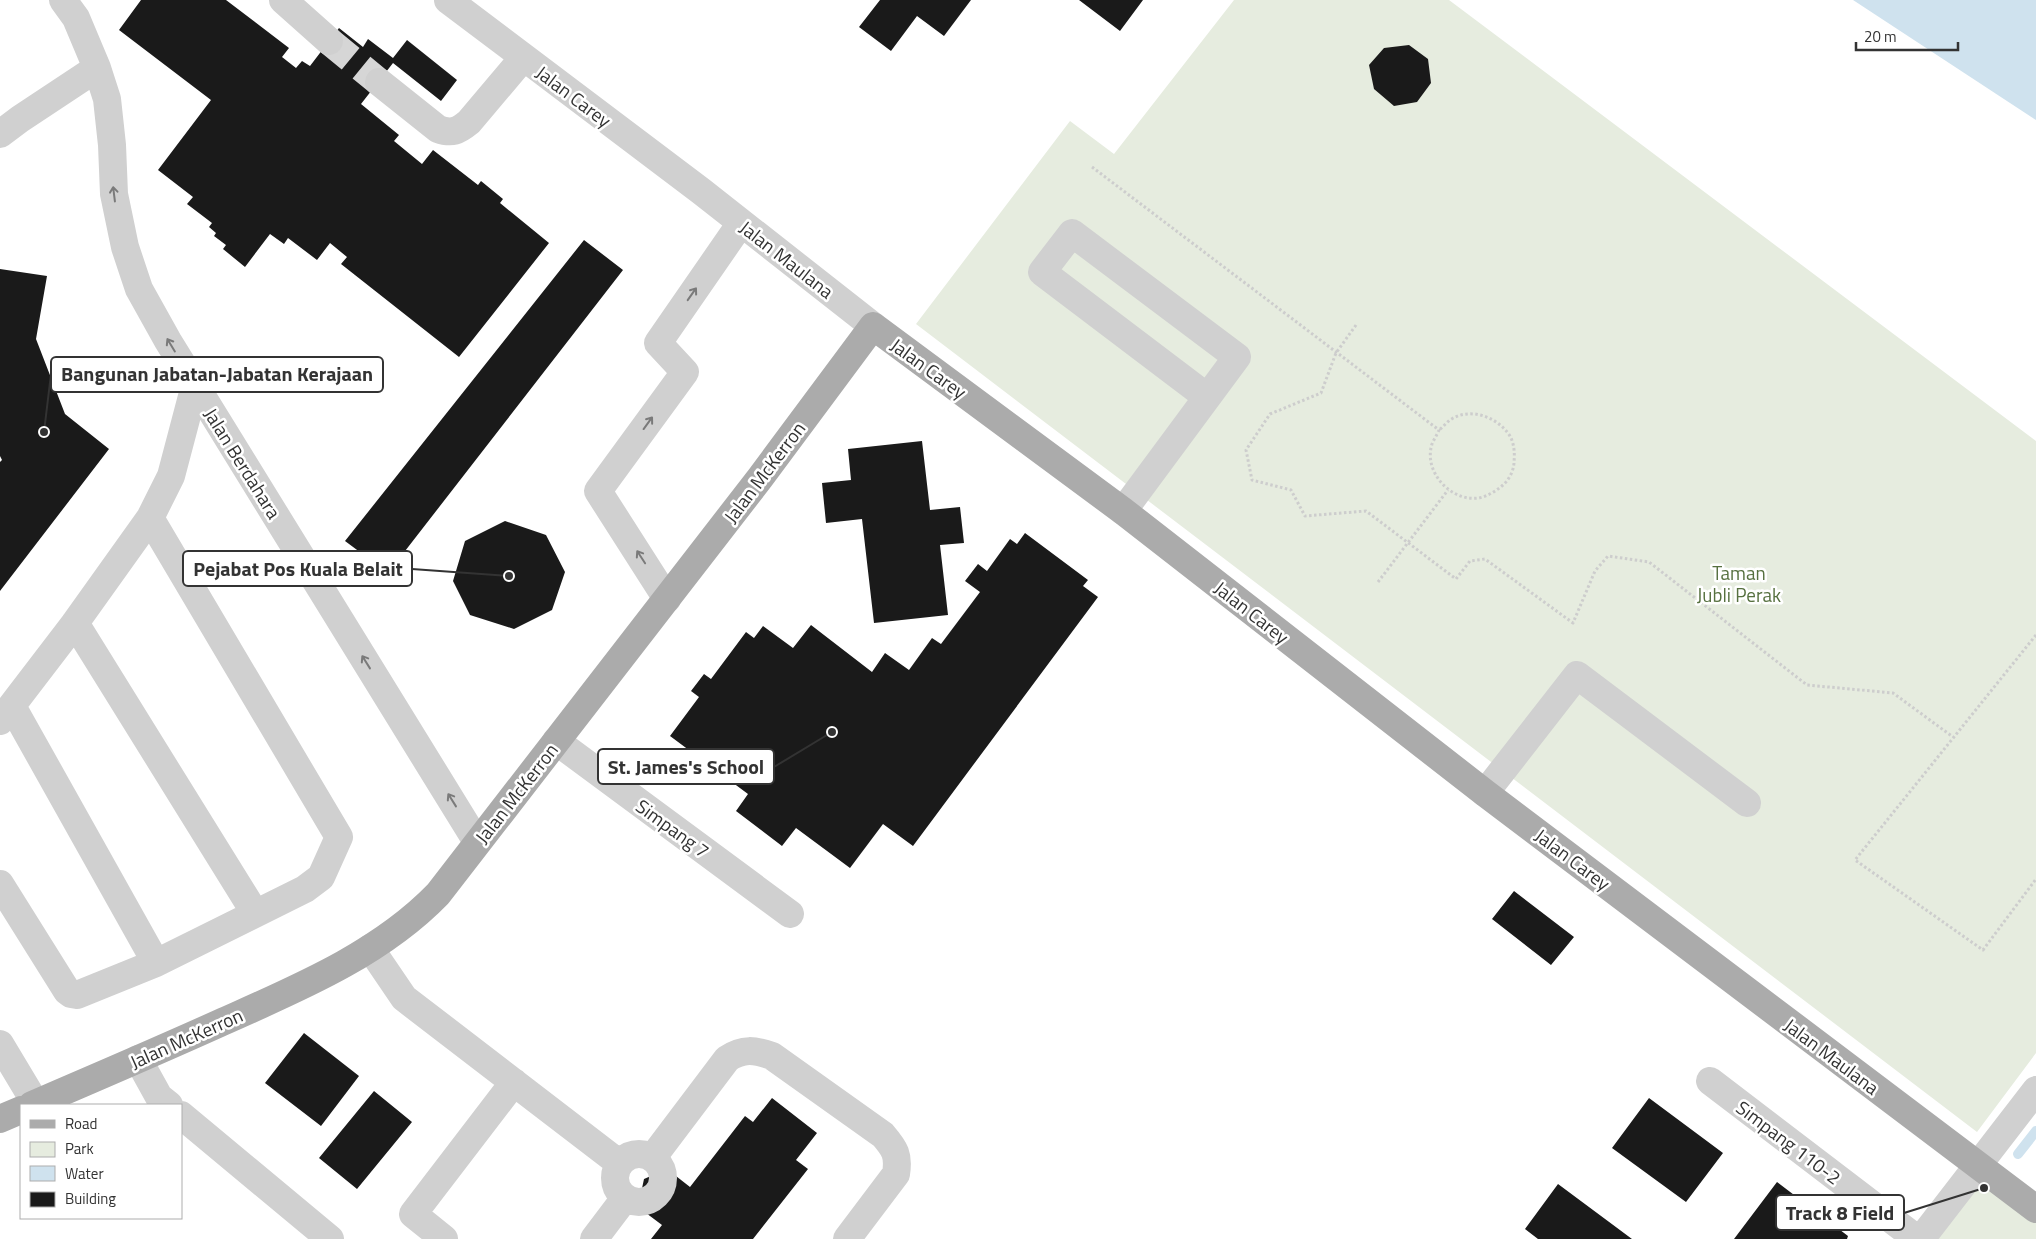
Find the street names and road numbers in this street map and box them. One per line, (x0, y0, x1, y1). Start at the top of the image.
street label: Jalan Carey (530, 58, 618, 134)
street label: Jalan Maulana (734, 213, 841, 305)
street label: Jalan Carey (885, 330, 973, 406)
street label: Jalan Berdahara (197, 402, 289, 525)
street label: Jalan McKerron (716, 415, 812, 529)
street label: Jalan Carey (1208, 573, 1296, 651)
street label: Jalan McKerron (467, 736, 565, 850)
street label: Simpang 7 (630, 791, 716, 865)
street label: Jalan Carey (1529, 821, 1617, 897)
street label: Jalan McKerron (125, 1000, 247, 1076)
street label: Jalan Maulana (1778, 1011, 1886, 1102)
street label: Simpang 110-2 (1730, 1093, 1848, 1191)

